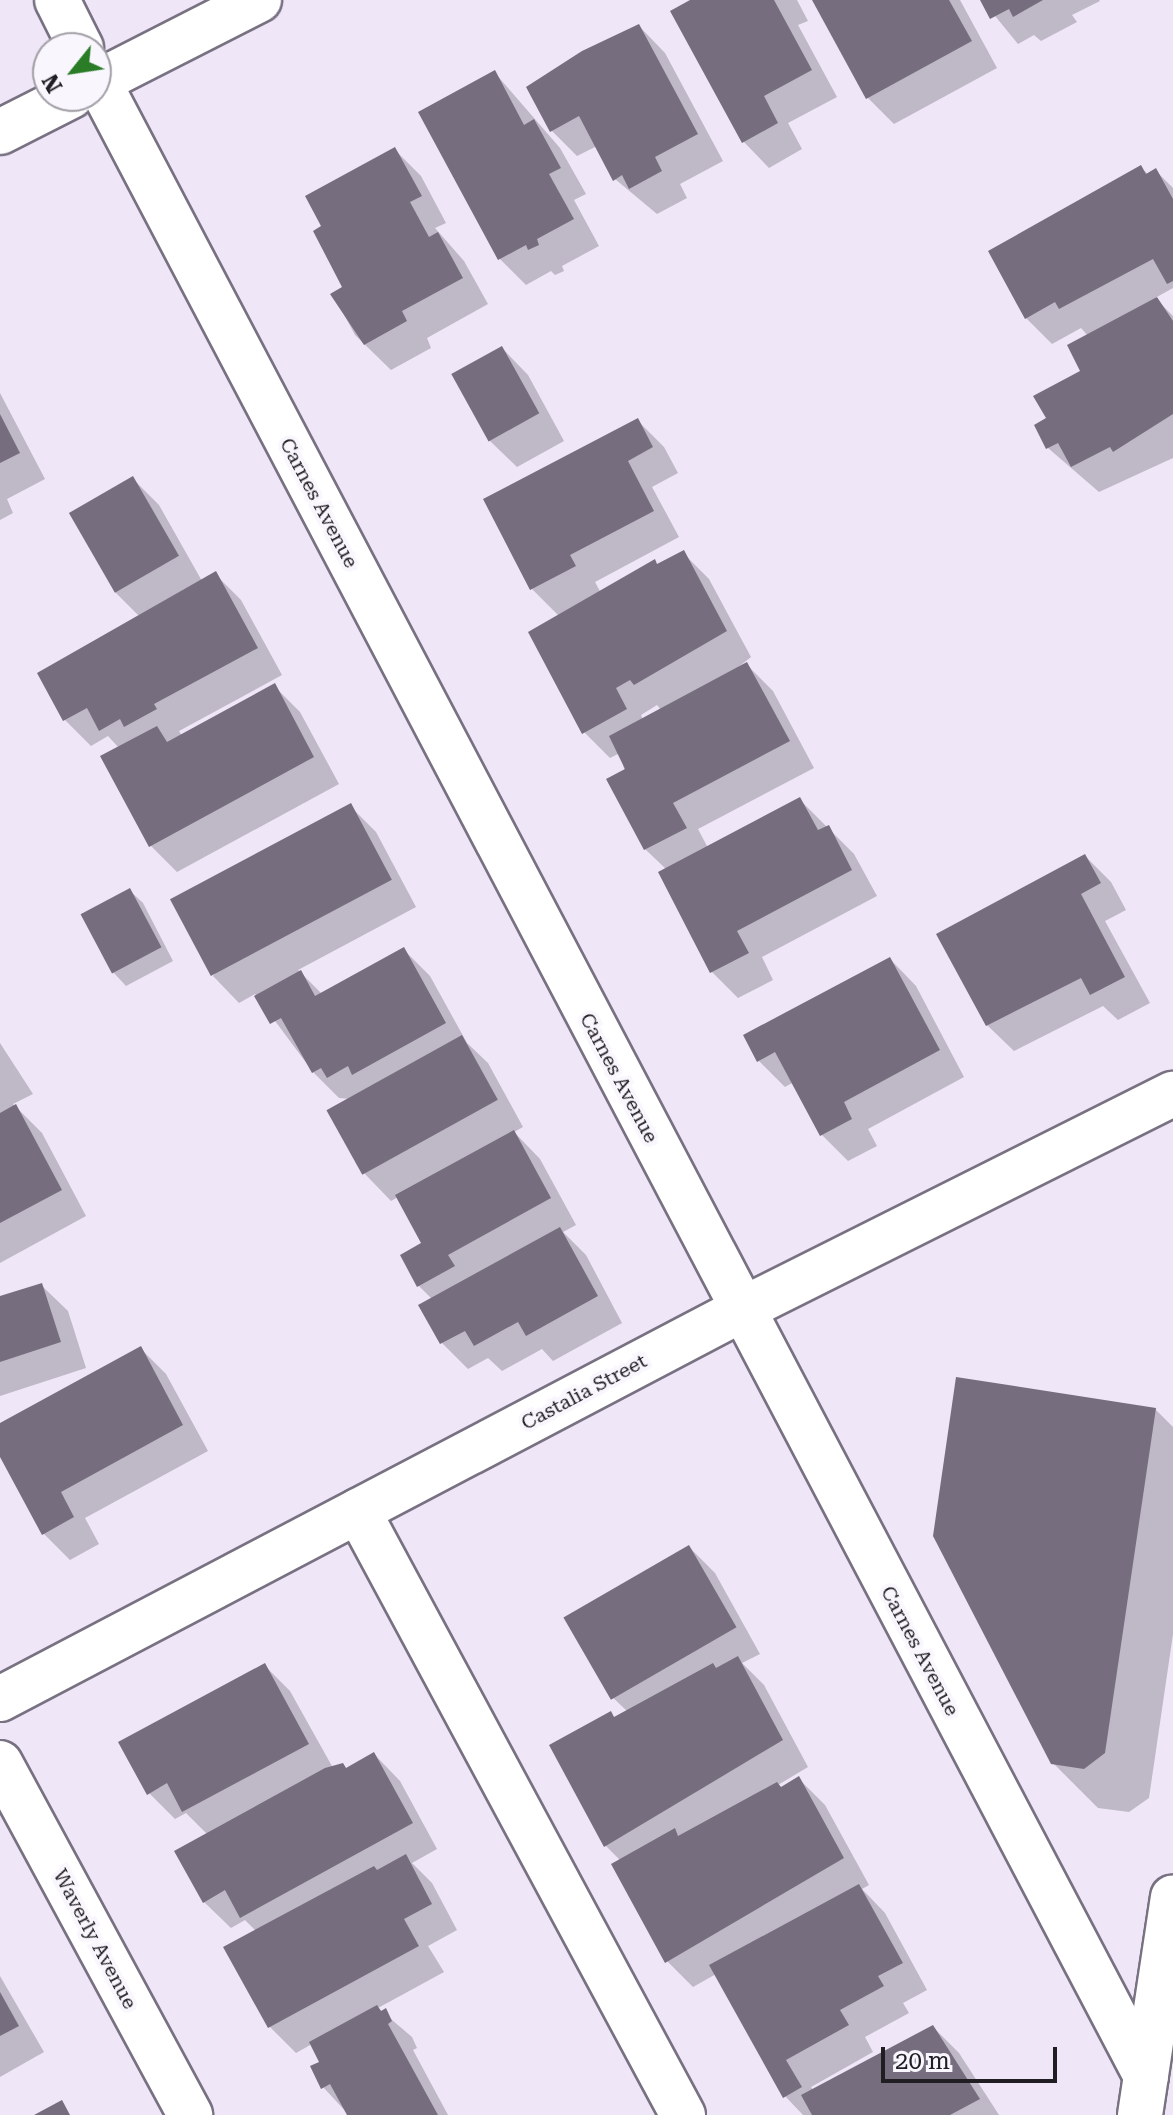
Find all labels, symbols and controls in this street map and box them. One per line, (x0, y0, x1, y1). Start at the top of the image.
north arrow (32, 32, 112, 112)
text: N (37, 70, 68, 97)
street label: Carnes Avenue (275, 434, 363, 572)
street label: Carnes Avenue (575, 1009, 663, 1147)
street label: Castalia Street (517, 1349, 651, 1435)
street label: Carnes Avenue (876, 1582, 964, 1720)
street label: Waverly Avenue (48, 1865, 142, 2013)
scale bar (885, 2031, 1061, 2081)
text: 20 m (895, 2047, 950, 2075)

